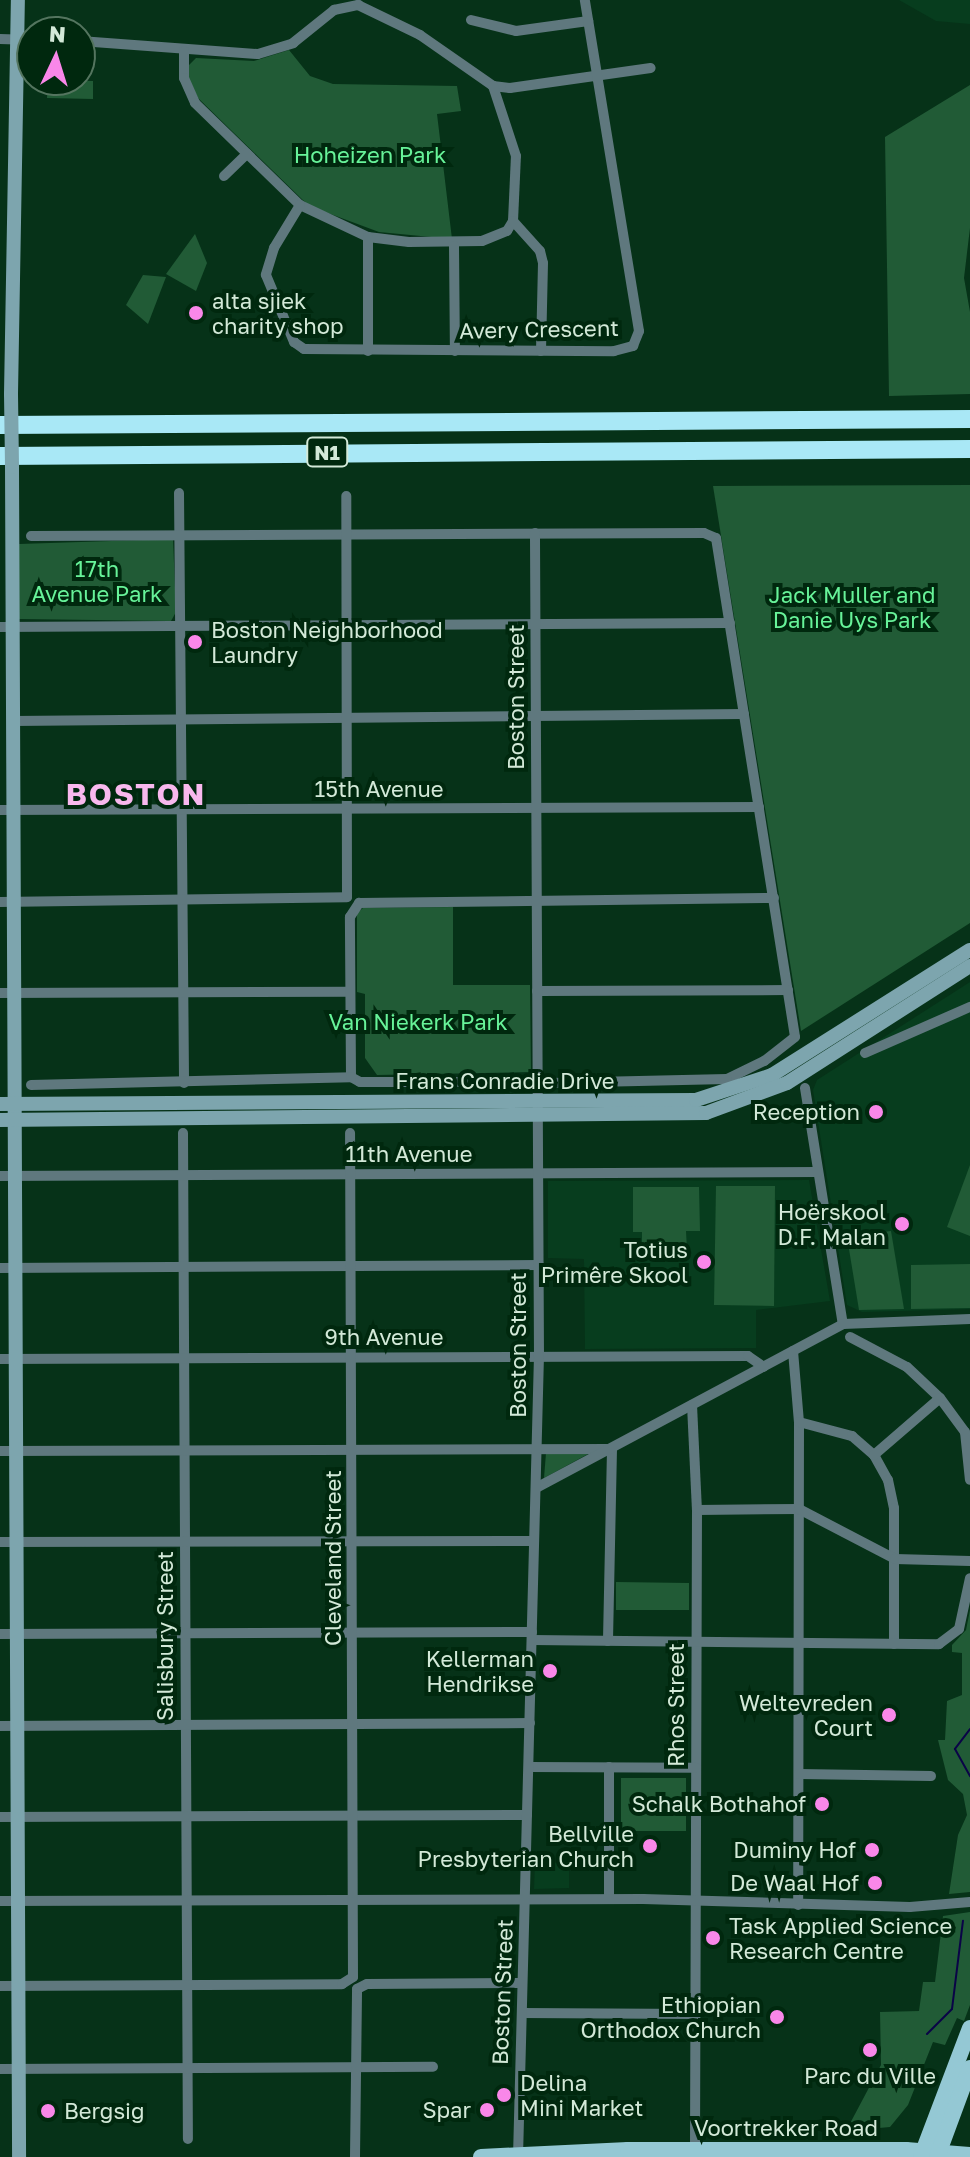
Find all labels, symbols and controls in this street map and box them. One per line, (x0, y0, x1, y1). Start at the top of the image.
north arrow (16, 16, 96, 96)
text: N (48, 20, 67, 48)
park label: Hoheizen Park (294, 142, 446, 168)
place label: alta sjiek charity shop (212, 287, 343, 338)
marker: alta sjiek charity shop (187, 304, 205, 322)
street label: Avery Crescent (459, 314, 619, 344)
road number: N1 (305, 436, 349, 468)
park label: 17th Avenue Park (32, 555, 162, 606)
park label: Jack Muller and Danie Uys Park (769, 581, 935, 632)
place label: Boston Neighborhood Laundry (211, 616, 443, 668)
street label: Boston Street (503, 624, 529, 770)
marker: Boston Neighborhood Laundry (186, 633, 204, 651)
district label: BOSTON (66, 776, 206, 812)
street label: 15th Avenue (315, 776, 443, 802)
park label: Van Niekerk Park (328, 1009, 508, 1035)
street label: Frans Conradie Drive (395, 1068, 615, 1094)
place label: Reception (753, 1099, 860, 1125)
marker: Reception (867, 1103, 885, 1121)
street label: 11th Avenue (346, 1141, 472, 1167)
place label: Hoërskool D.F. Malan (778, 1198, 886, 1250)
marker: Hoërskool D.F. Malan (893, 1215, 911, 1233)
place label: Totius Primêre Skool (541, 1236, 688, 1288)
marker: Totius Primêre Skool (695, 1253, 713, 1271)
street label: Boston Street (505, 1272, 531, 1418)
street label: 9th Avenue (325, 1324, 443, 1350)
street label: Cleveland Street (320, 1470, 346, 1646)
street label: Salisbury Street (152, 1551, 178, 1721)
street label: Rhos Street (663, 1643, 689, 1767)
place label: Kellerman Hendrikse (426, 1645, 534, 1696)
marker: Kellerman Hendrikse (541, 1662, 559, 1680)
place label: Weltevreden Court (739, 1689, 873, 1740)
marker: Weltevreden Court (880, 1706, 898, 1724)
place label: Schalk Bothahof (632, 1791, 806, 1817)
marker: Schalk Bothahof (813, 1795, 831, 1813)
place label: Bellville Presbyterian Church (418, 1820, 634, 1872)
marker: Bellville Presbyterian Church (641, 1837, 659, 1855)
place label: Duminy Hof (733, 1837, 856, 1863)
marker: Duminy Hof (863, 1841, 881, 1859)
place label: De Waal Hof (730, 1870, 859, 1896)
marker: De Waal Hof (866, 1874, 884, 1892)
place label: Task Applied Science Research Centre (729, 1912, 952, 1964)
street label: Boston Street (486, 1919, 518, 2065)
marker: Task Applied Science Research Centre (704, 1929, 722, 1947)
place label: Ethiopian Orthodox Church (581, 1991, 761, 2042)
marker: Ethiopian Orthodox Church (768, 2008, 786, 2026)
marker: Parc du Ville (861, 2041, 879, 2059)
place label: Parc du Ville (804, 2063, 936, 2089)
place label: Delina Mini Market (520, 2069, 643, 2120)
marker: Delina Mini Market (495, 2086, 513, 2104)
place label: Spar (422, 2097, 471, 2123)
place label: Bergsig (64, 2098, 144, 2124)
marker: Spar (478, 2101, 496, 2119)
marker: Bergsig (39, 2102, 57, 2120)
street label: Voortrekker Road (694, 2115, 878, 2141)

